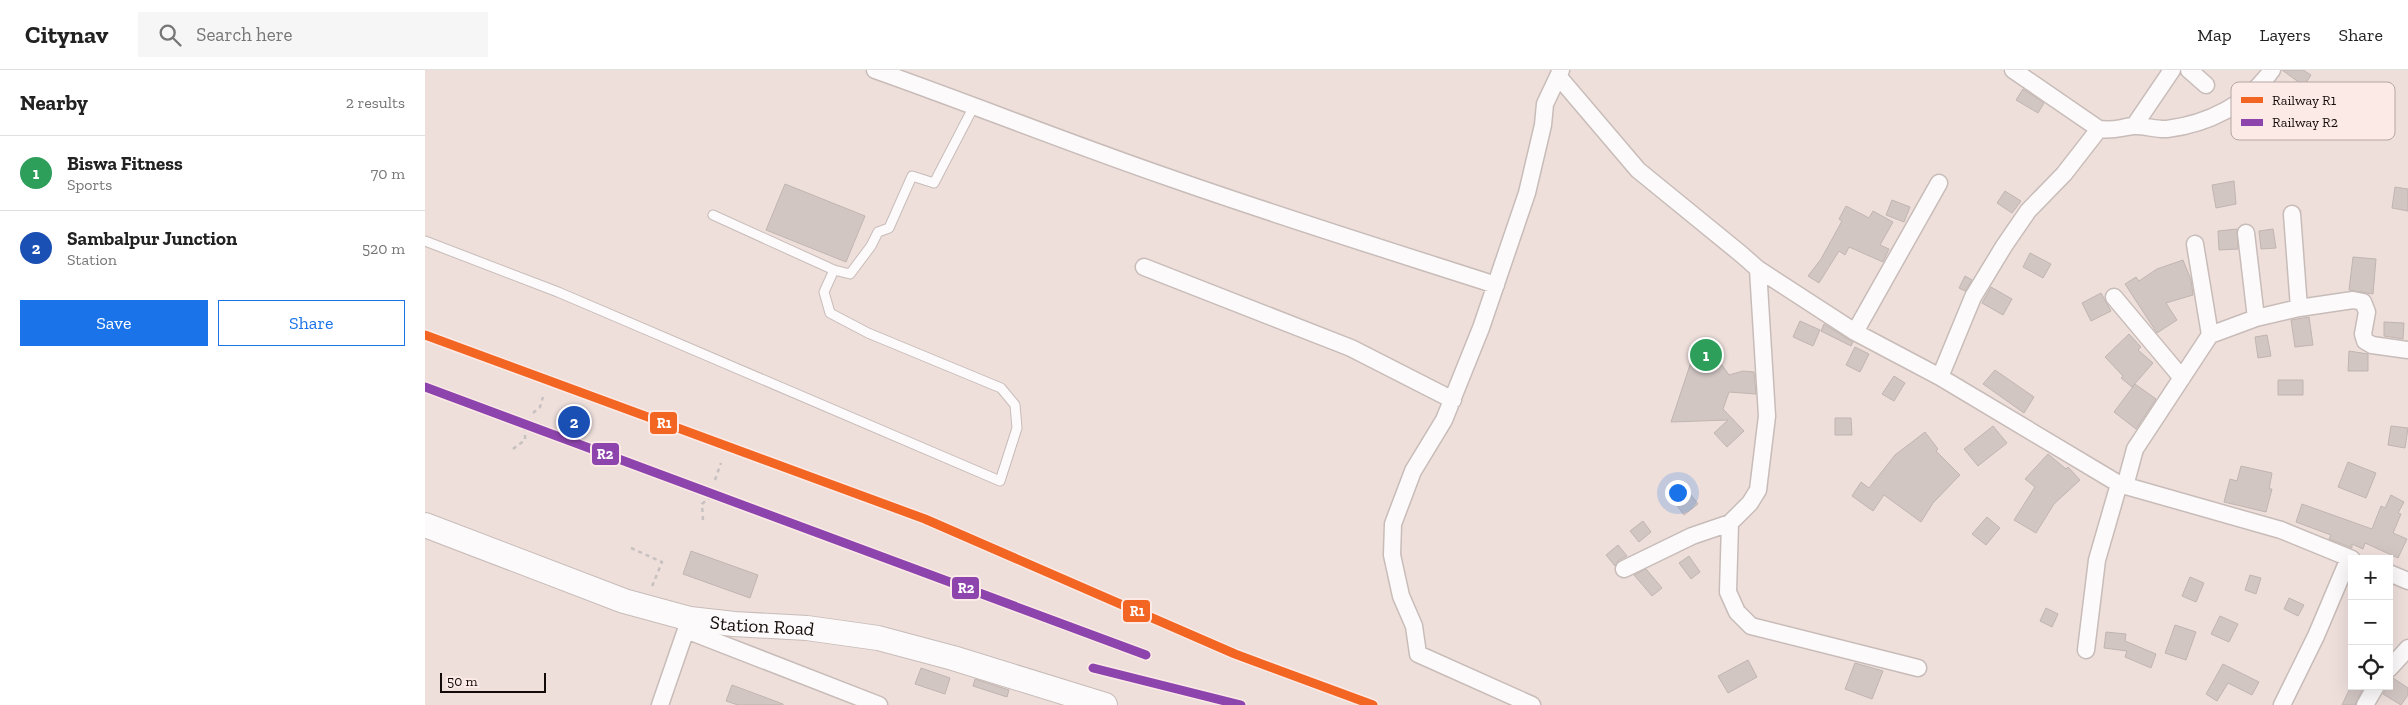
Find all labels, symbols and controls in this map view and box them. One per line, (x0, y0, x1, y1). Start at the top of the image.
search box (138, 12, 488, 57)
text: Citynav (25, 20, 108, 49)
icon: search (156, 21, 184, 49)
text: Search here (196, 23, 293, 46)
text: Map (2197, 24, 2232, 46)
text: Layers (2260, 24, 2311, 46)
text: Share (2339, 24, 2383, 46)
legend (2231, 82, 2395, 140)
text: Nearby (20, 90, 88, 115)
text: Railway R1 (2272, 92, 2337, 109)
text: 2 results (346, 93, 405, 112)
text: Railway R2 (2272, 114, 2338, 131)
text: Biswa Fitness (67, 152, 183, 175)
text: 1 (33, 164, 39, 183)
text: 70 m (371, 164, 405, 183)
text: Sports (67, 175, 112, 194)
text: Sambalpur Junction (67, 227, 237, 250)
text: 2 (32, 239, 40, 258)
text: 520 m (362, 239, 405, 258)
text: Station (67, 250, 117, 269)
button: Save (20, 300, 208, 346)
button: Share (218, 300, 405, 346)
pin: 1 (1690, 336, 1722, 374)
pin: 2 (558, 403, 590, 441)
line badge: R1 (649, 411, 678, 435)
text: R1 (657, 415, 672, 432)
line badge: R2 (591, 442, 620, 466)
text: R2 (597, 446, 614, 463)
your location (1665, 480, 1691, 506)
map controls (2348, 555, 2393, 690)
button: + (2348, 555, 2393, 600)
line badge: R2 (951, 576, 980, 600)
text: R2 (958, 580, 975, 597)
line badge: R1 (1122, 599, 1151, 623)
button: − (2348, 600, 2393, 645)
text: R1 (1130, 603, 1145, 620)
street label: Station Road (709, 610, 817, 641)
button: locate (2348, 645, 2393, 690)
scale bar (440, 670, 546, 693)
text: 50 m (447, 673, 478, 690)

